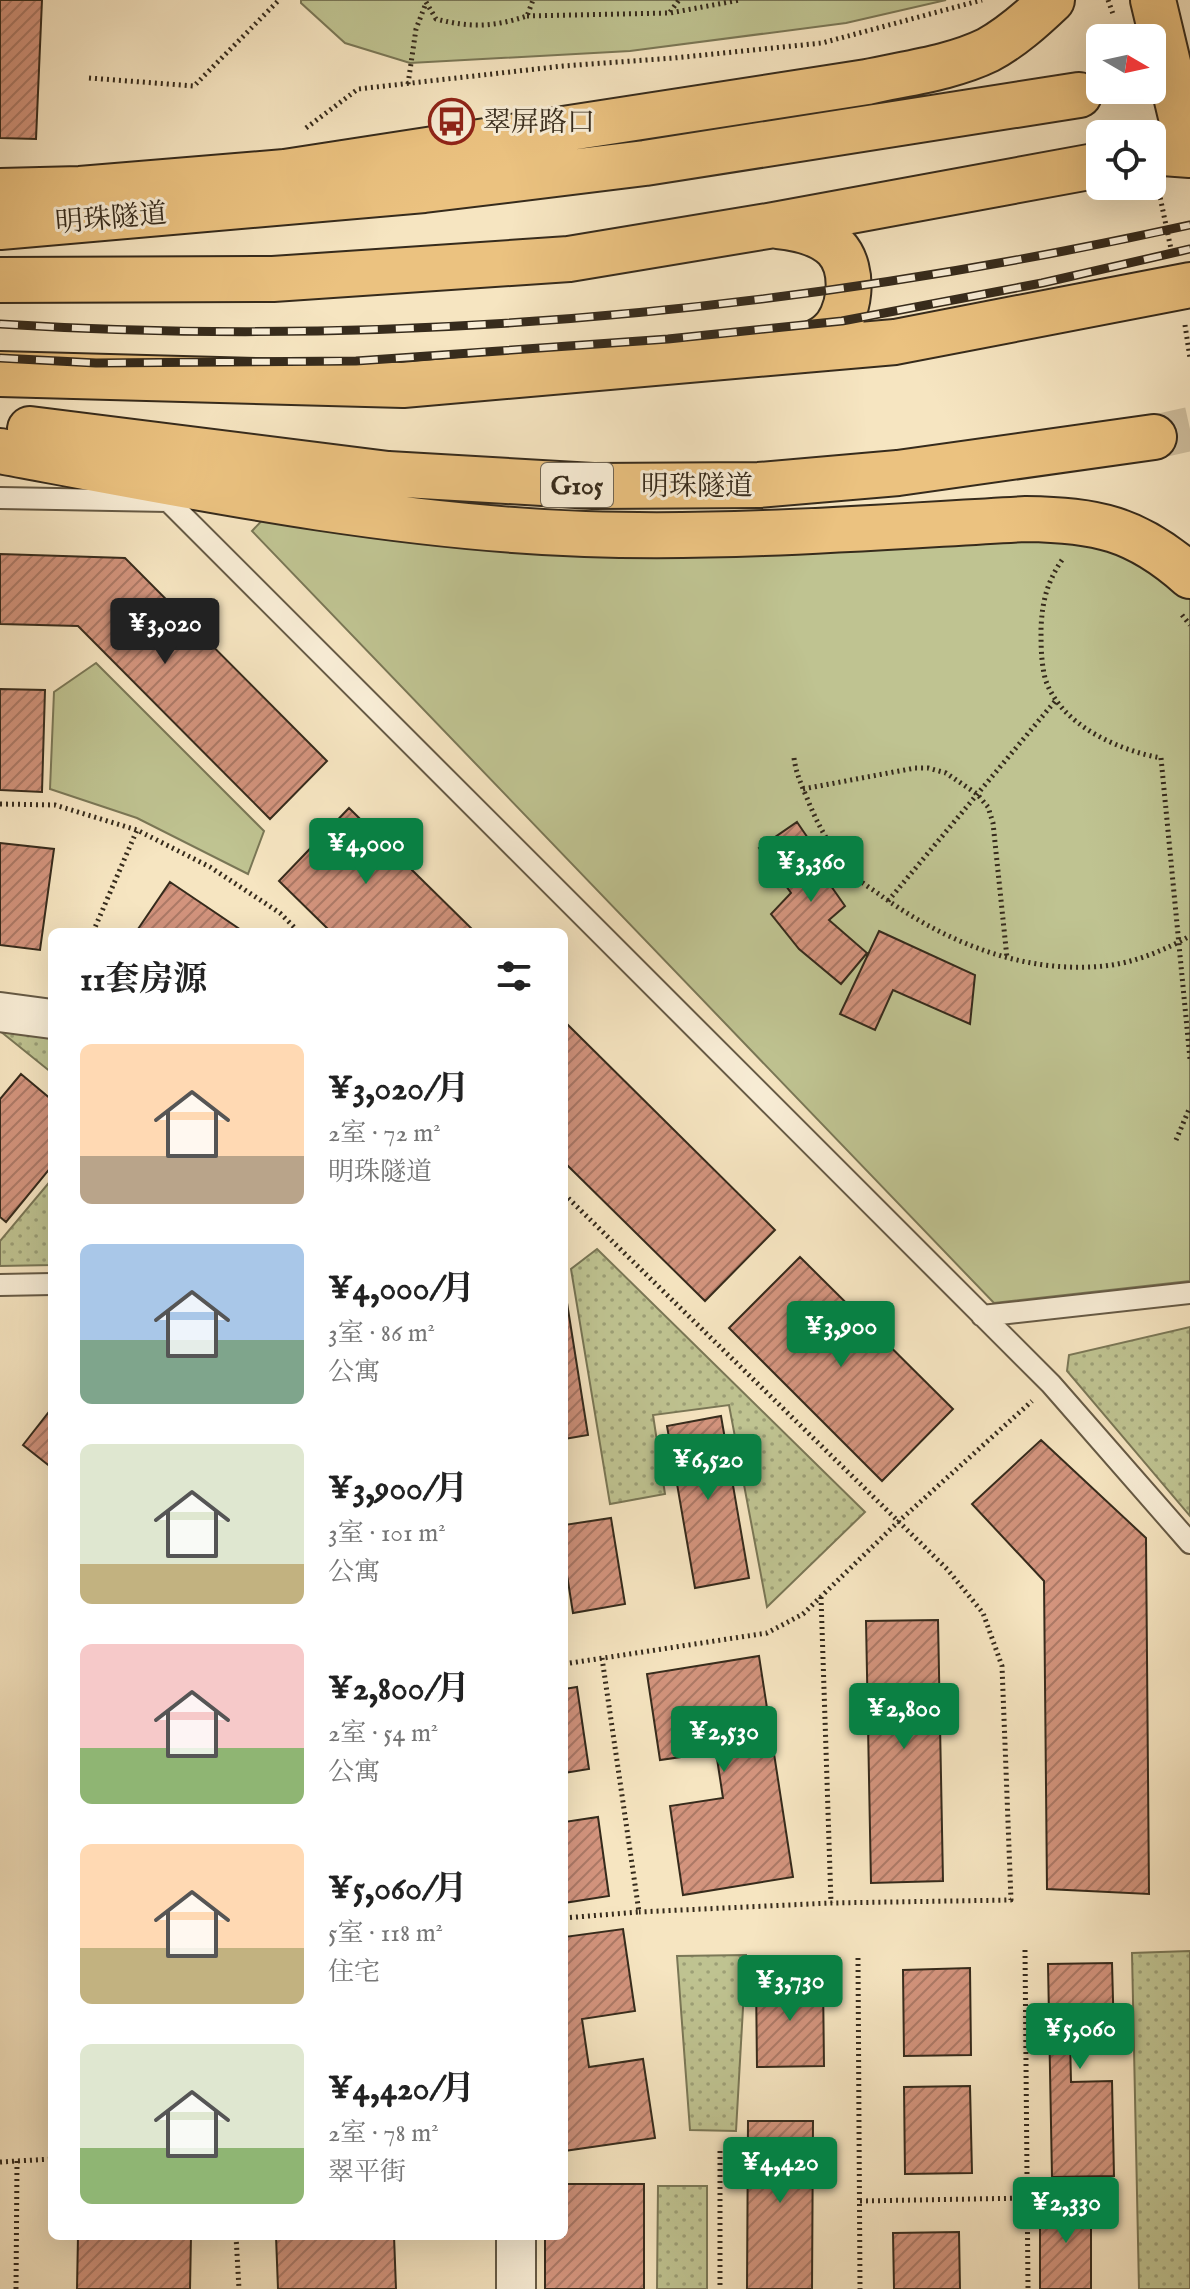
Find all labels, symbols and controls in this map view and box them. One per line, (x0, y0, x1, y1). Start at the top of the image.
north arrow (1086, 24, 1166, 104)
map controls (1086, 24, 1166, 200)
bus stop icon: 翠屏路口 (428, 97, 476, 145)
place label: 翠屏路口 (483, 106, 595, 141)
button: locate (1086, 120, 1166, 200)
street label: 明珠隧道 (54, 197, 169, 242)
road number: G105 (541, 463, 613, 507)
street label: 明珠隧道 (641, 470, 753, 505)
pin: ¥3,020 (100, 598, 230, 666)
text: ¥3,020 (128, 607, 202, 640)
pin: ¥4,000 (301, 818, 431, 886)
text: ¥4,000 (327, 827, 405, 860)
pin: ¥3,360 (746, 836, 876, 904)
text: ¥3,360 (776, 845, 846, 878)
icon: filters (492, 954, 536, 998)
text: 11套房源 (80, 959, 207, 1002)
text: ¥3,020/月 (328, 1068, 469, 1111)
icon: home (144, 1076, 240, 1172)
text: 2室 · 72 m² (328, 1117, 441, 1150)
text: 明珠隧道 (328, 1156, 432, 1189)
text: ¥4,000/月 (328, 1268, 475, 1311)
icon: home (144, 1276, 240, 1372)
pin: ¥3,900 (776, 1301, 906, 1369)
text: ¥3,900 (805, 1310, 877, 1343)
text: 3室 · 86 m² (328, 1317, 435, 1350)
text: 公寓 (328, 1356, 380, 1389)
pin: ¥6,520 (643, 1434, 773, 1502)
text: ¥6,520 (672, 1443, 744, 1476)
text: ¥3,900/月 (328, 1468, 468, 1511)
icon: home (144, 1476, 240, 1572)
text: 3室 · 101 m² (328, 1517, 446, 1550)
text: 公寓 (328, 1556, 380, 1589)
text: ¥2,800/月 (328, 1668, 470, 1711)
icon: home (144, 1676, 240, 1772)
pin: ¥2,800 (839, 1683, 969, 1751)
text: ¥2,800 (867, 1692, 941, 1725)
pin: ¥2,530 (659, 1706, 789, 1774)
text: ¥2,530 (689, 1715, 759, 1748)
text: 2室 · 54 m² (328, 1717, 438, 1750)
text: 公寓 (328, 1756, 380, 1789)
text: ¥5,060/月 (328, 1868, 468, 1911)
icon: home (144, 1876, 240, 1972)
text: 5室 · 118 m² (328, 1917, 443, 1950)
pin: ¥3,730 (725, 1955, 855, 2023)
text: 住宅 (328, 1956, 380, 1989)
text: ¥3,730 (756, 1964, 824, 1997)
pin: ¥5,060 (1015, 2003, 1145, 2071)
text: ¥5,060 (1044, 2012, 1116, 2045)
text: ¥4,420/月 (328, 2068, 475, 2111)
icon: home (144, 2076, 240, 2172)
text: 2室 · 78 m² (328, 2117, 439, 2150)
pin: ¥4,420 (715, 2137, 845, 2205)
text: ¥4,420 (741, 2146, 819, 2179)
text: 翠平街 (328, 2156, 406, 2189)
pin: ¥2,330 (1001, 2177, 1131, 2245)
text: ¥2,330 (1031, 2186, 1101, 2219)

